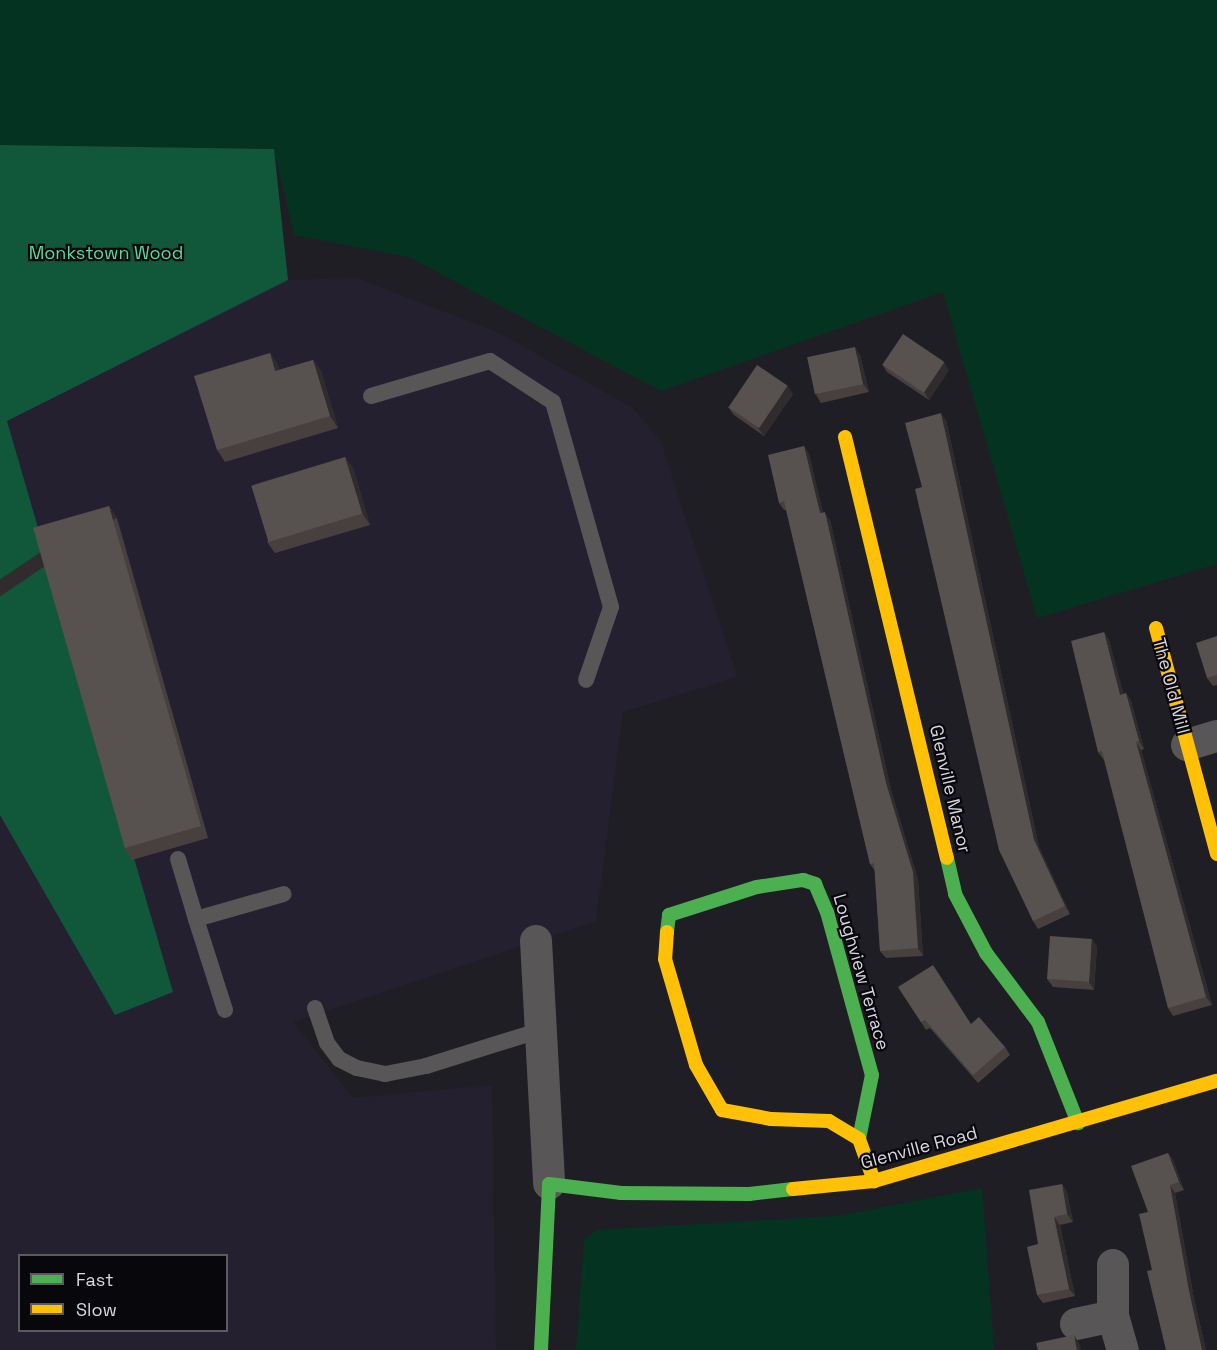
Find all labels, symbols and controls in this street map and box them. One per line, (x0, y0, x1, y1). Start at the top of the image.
park label: Monkstown Wood (29, 242, 183, 264)
street label: The Old Mill (1148, 636, 1194, 736)
street label: Glenville Manor (925, 723, 975, 855)
street label: Loughview Terrace (828, 891, 894, 1053)
street label: Glenville Road (858, 1122, 980, 1174)
legend (18, 1254, 228, 1332)
text: Fast (76, 1268, 113, 1291)
text: Slow (76, 1298, 117, 1321)

